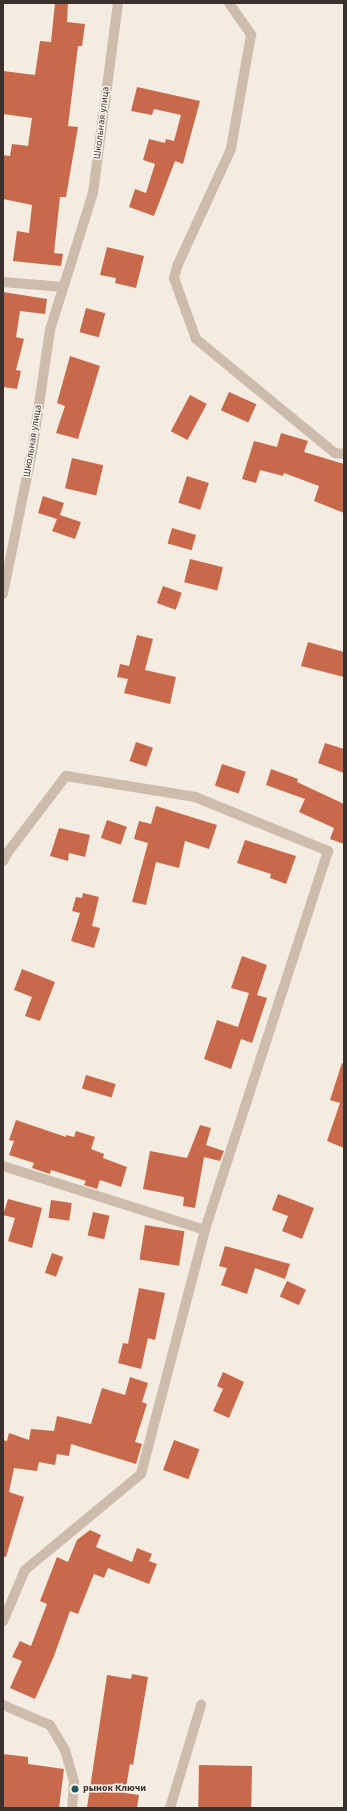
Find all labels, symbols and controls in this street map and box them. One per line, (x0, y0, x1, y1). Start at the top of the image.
street label: Школьная улица (92, 86, 112, 160)
street label: Школьная улица (21, 404, 45, 478)
place label: рынок Ключи (83, 1783, 146, 1795)
marker: рынок Ключи (70, 1784, 80, 1794)

